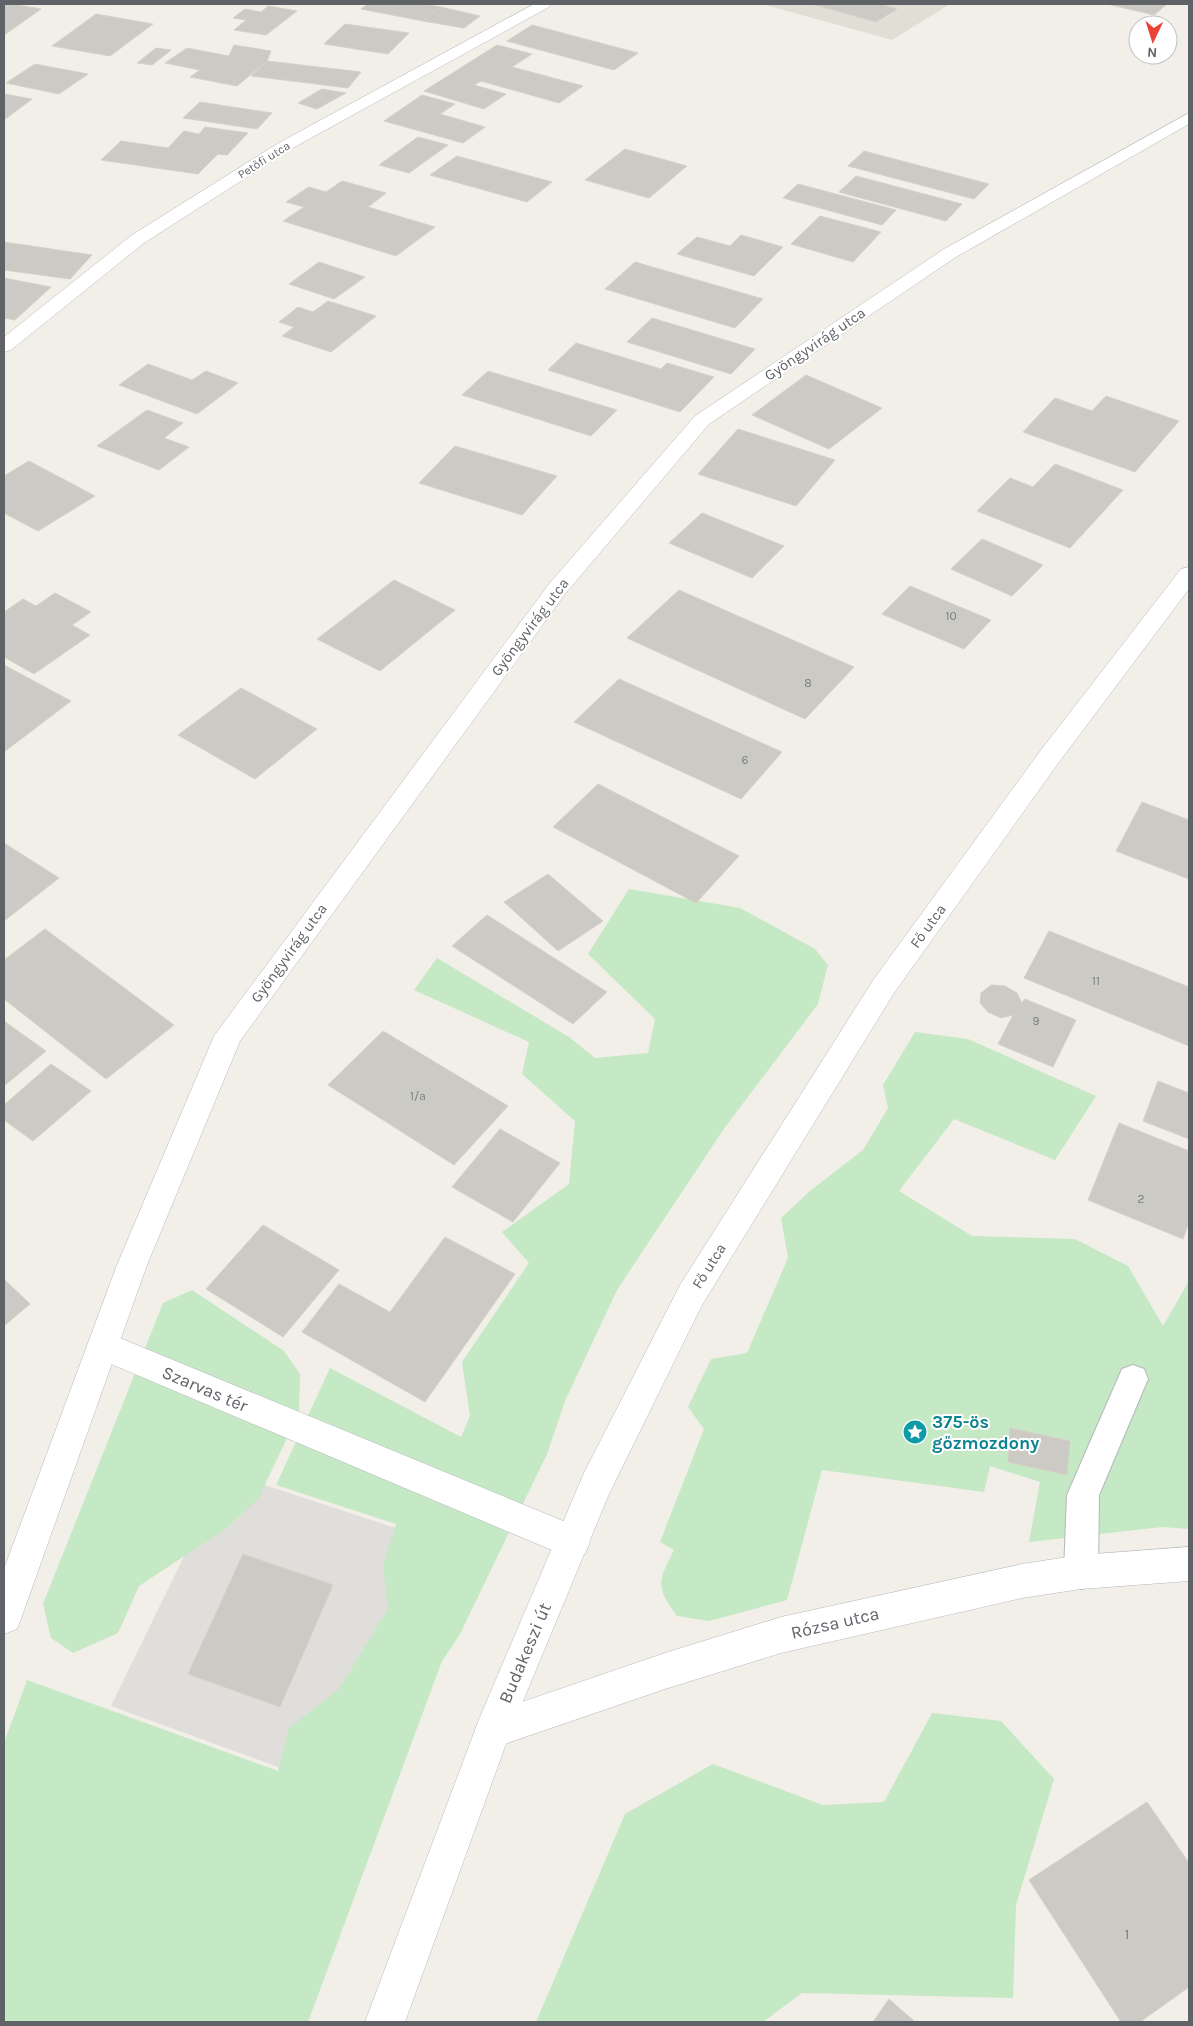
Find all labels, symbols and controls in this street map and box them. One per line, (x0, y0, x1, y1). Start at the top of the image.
north arrow (1128, 15, 1178, 65)
text: N (1147, 44, 1158, 61)
street label: Petőfi utca (235, 138, 293, 182)
street label: Gyöngyvirág utca (761, 304, 869, 384)
street label: Gyöngyvirág utca (487, 574, 573, 680)
house number: 10 (945, 609, 957, 623)
house number: 8 (804, 676, 812, 690)
house number: 6 (742, 753, 749, 767)
street label: Gyöngyvirág utca (247, 900, 331, 1006)
street label: Fő utca (906, 901, 950, 951)
house number: 11 (1092, 974, 1100, 988)
house number: 9 (1033, 1014, 1040, 1028)
house number: 1/a (410, 1089, 426, 1103)
house number: 2 (1138, 1192, 1145, 1206)
street label: Fő utca (688, 1240, 730, 1292)
street label: Szarvas tér (159, 1361, 252, 1417)
place label: 375-ös gőzmozdony (932, 1411, 1039, 1454)
place icon: 375-ös gőzmozdony (902, 1419, 928, 1445)
street label: Budakeszi út (494, 1599, 556, 1707)
street label: Rózsa utca (789, 1602, 881, 1644)
house number: 1 (1125, 1925, 1129, 1943)

